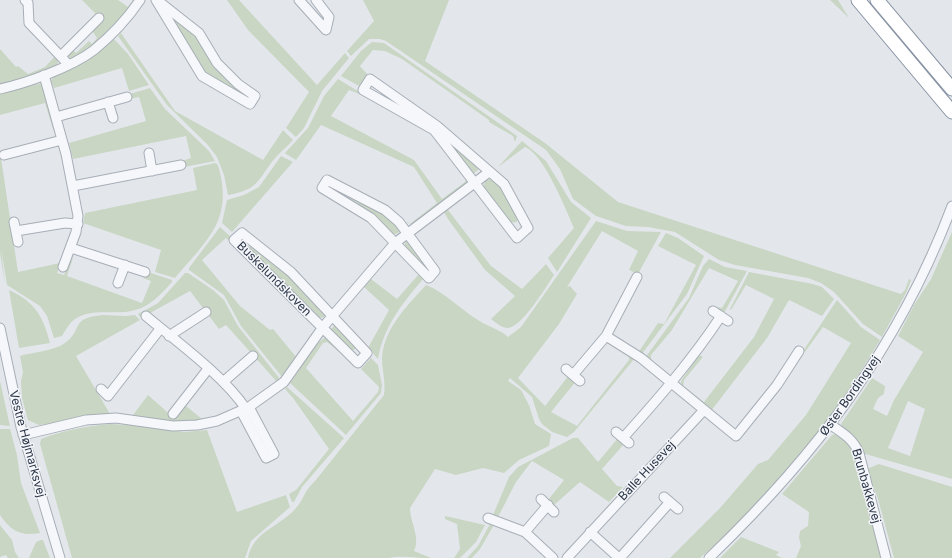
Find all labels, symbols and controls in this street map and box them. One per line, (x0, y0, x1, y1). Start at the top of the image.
street label: Buskelundskoven (234, 239, 314, 319)
street label: Øster Bordingvej (817, 353, 883, 439)
street label: Vestre Højmarksvej (6, 389, 48, 499)
street label: Balle Husevej (616, 438, 678, 504)
street label: Brunbakkevej (848, 447, 884, 525)

